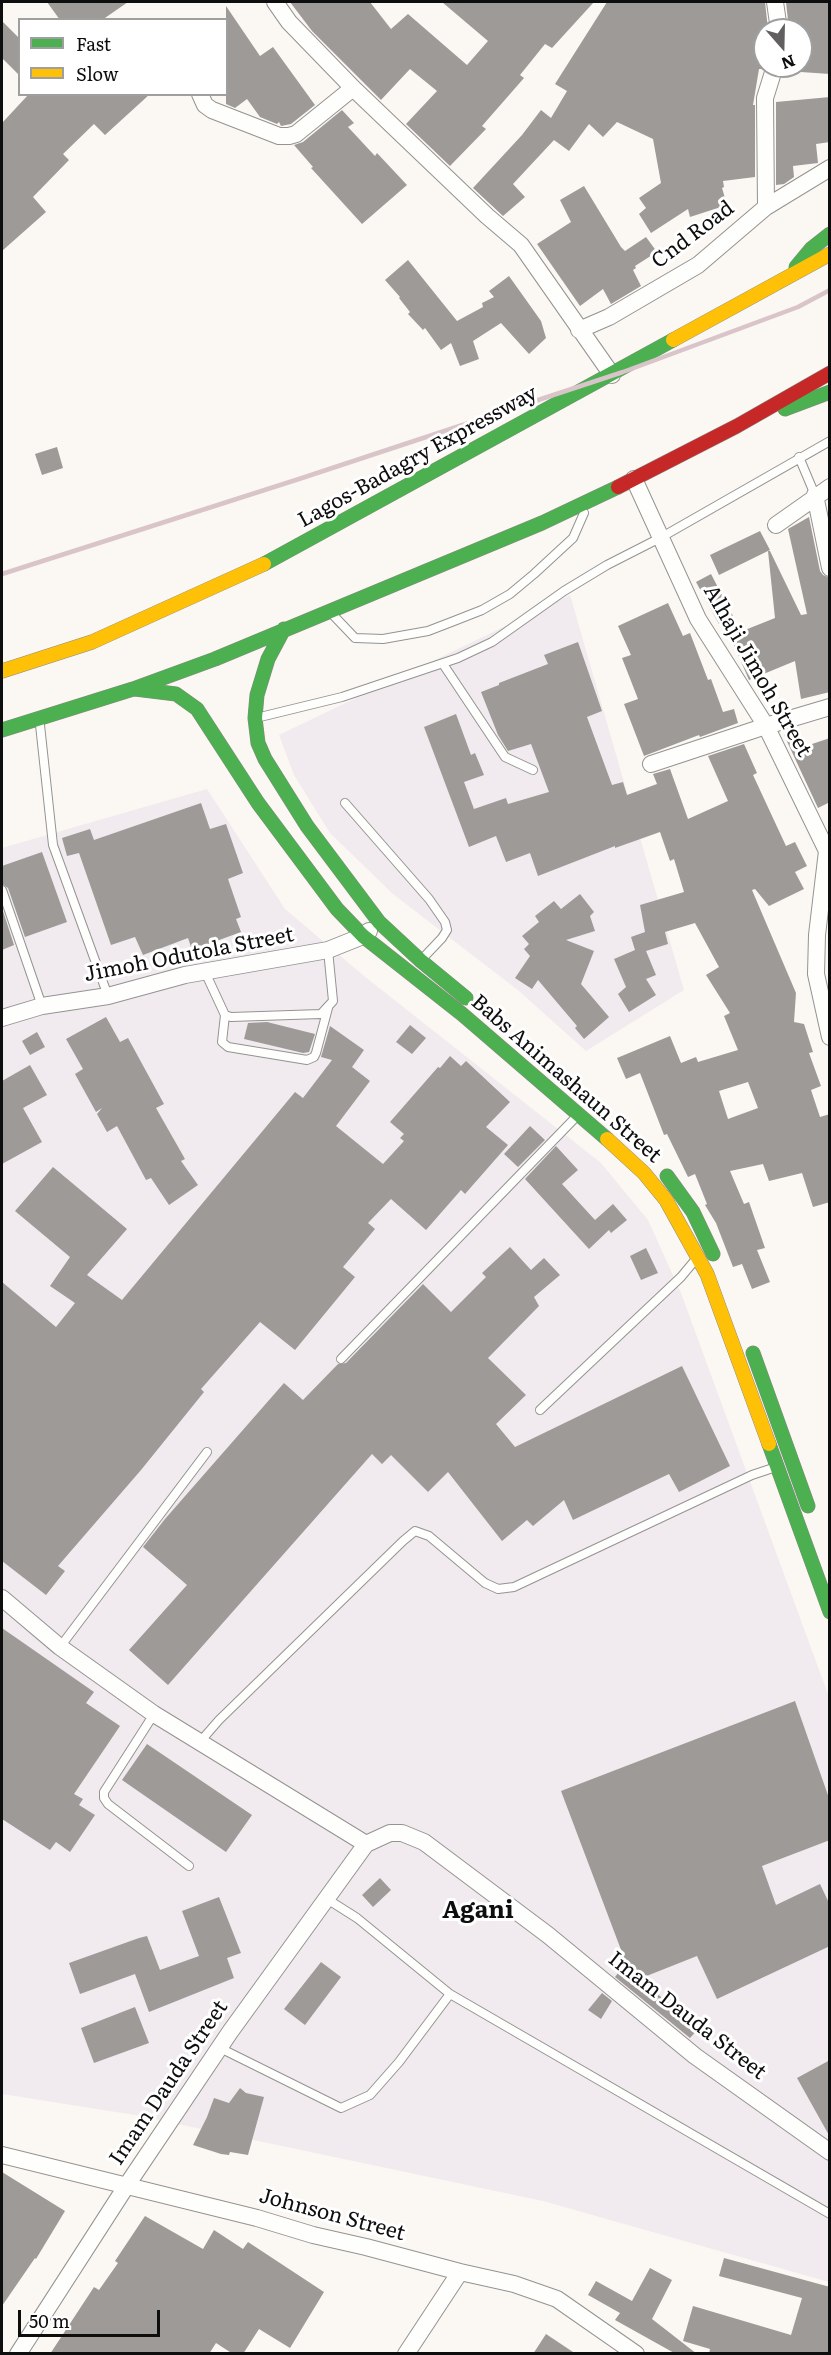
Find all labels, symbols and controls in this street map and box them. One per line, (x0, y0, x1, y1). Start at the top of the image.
legend (18, 18, 228, 96)
north arrow (753, 18, 813, 78)
text: Fast (76, 30, 111, 57)
text: N (778, 49, 799, 77)
text: Slow (76, 60, 118, 87)
street label: Cnd Road (647, 196, 739, 274)
street label: Lagos-Badagry Expressway (294, 381, 542, 533)
street label: Alhaji Jimoh Street (698, 581, 816, 761)
street label: Jimoh Odutola Street (82, 922, 296, 988)
street label: Babs Animashaun Street (466, 990, 666, 1168)
district label: Agani (442, 1897, 514, 1925)
street label: Imam Dauda Street (603, 1947, 771, 2085)
street label: Imam Dauda Street (105, 1996, 233, 2170)
street label: Johnson Street (256, 2183, 408, 2247)
scale bar (21, 2298, 164, 2336)
text: 50 m (29, 2307, 70, 2334)

